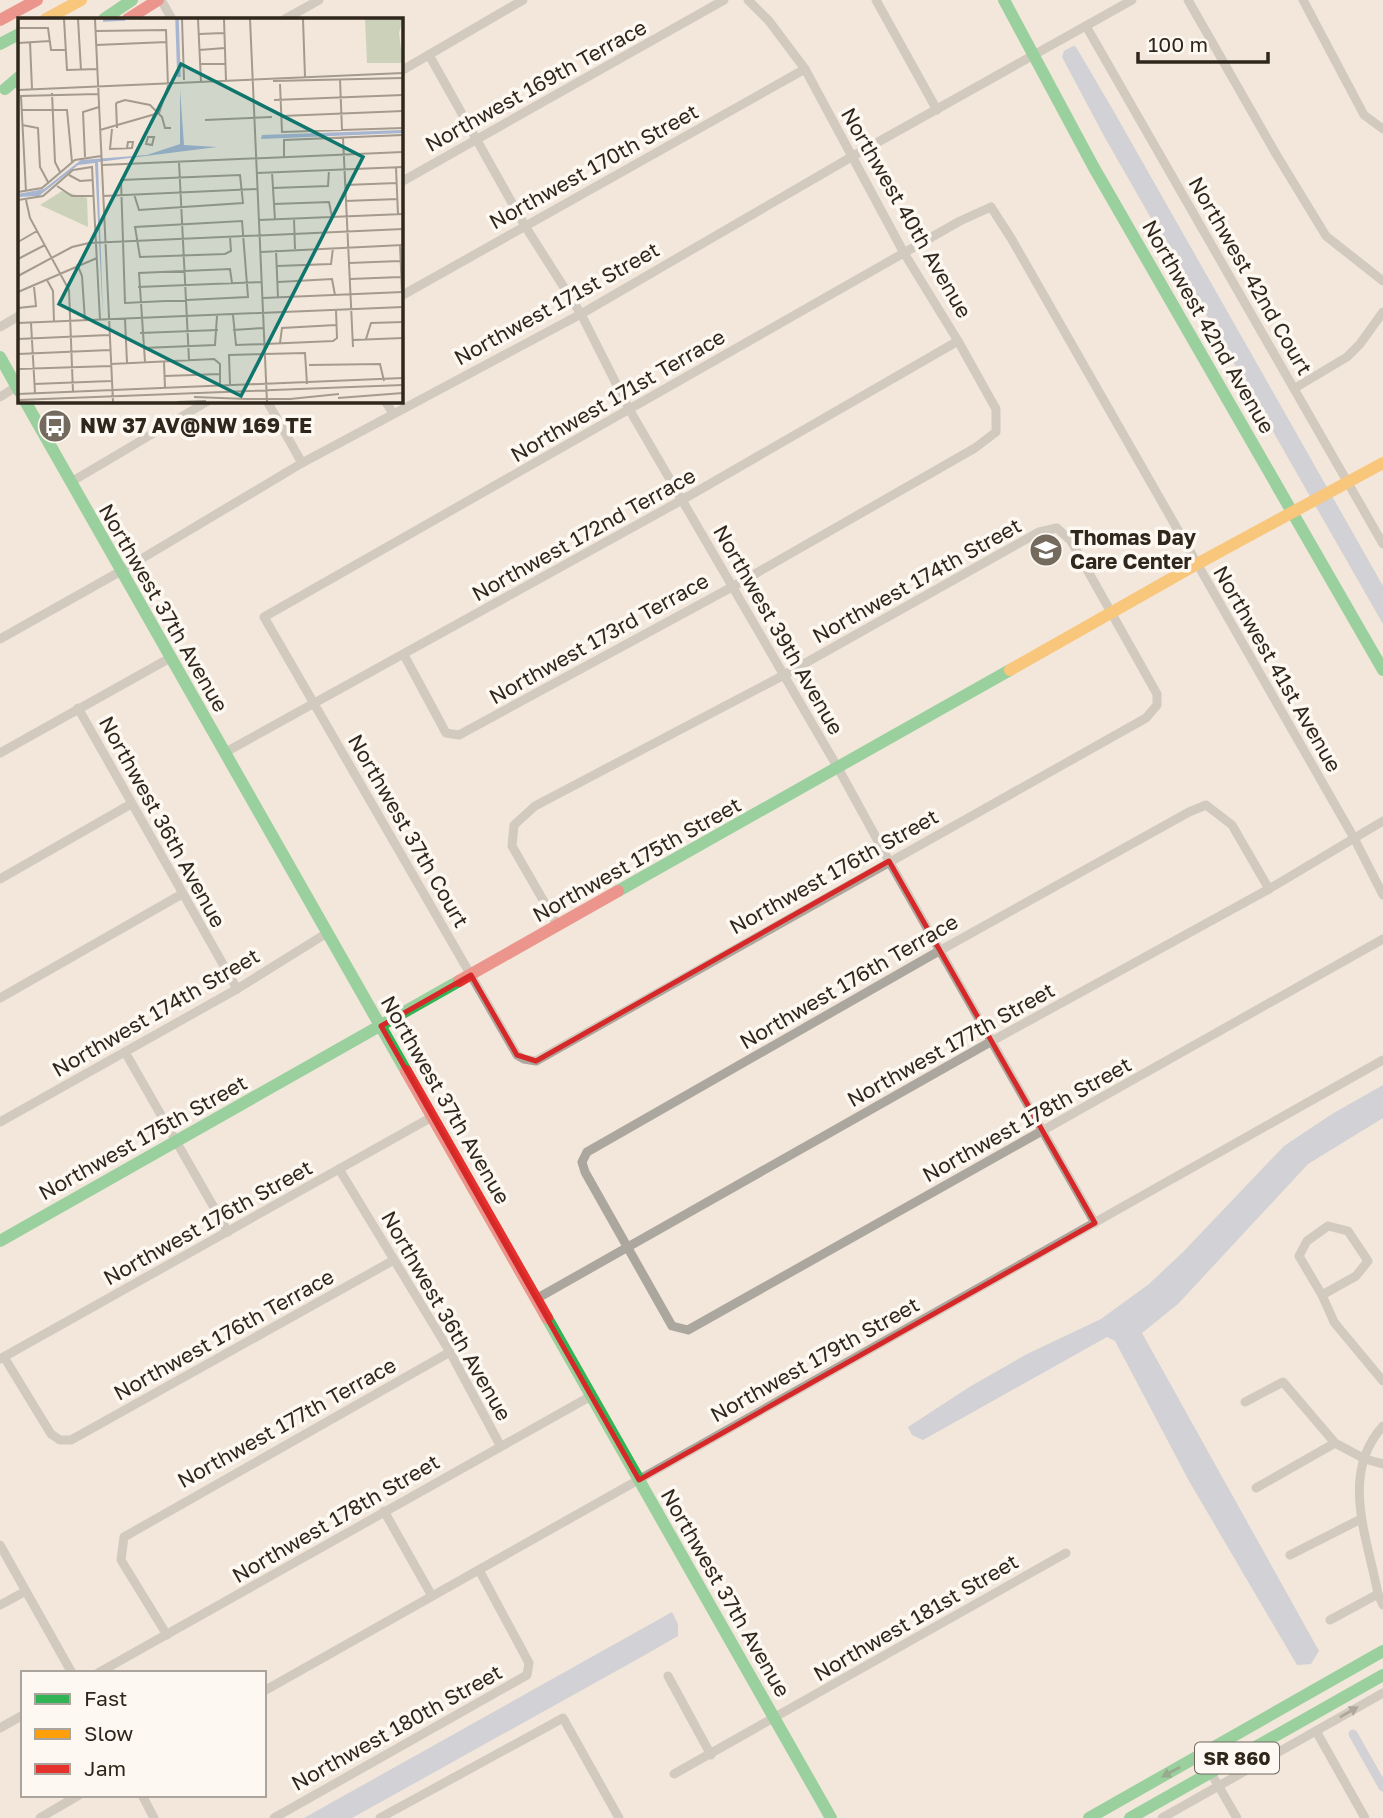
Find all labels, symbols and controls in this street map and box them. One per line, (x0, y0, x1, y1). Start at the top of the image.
street label: Northwest 169th Terrace (420, 13, 651, 157)
inset map (18, 18, 402, 402)
scale bar (1138, 21, 1268, 65)
text: 100 m (1148, 31, 1208, 57)
street label: Northwest 170th Street (484, 98, 703, 234)
street label: Northwest 40th Avenue (836, 103, 978, 322)
street label: Northwest 42nd Court (1183, 172, 1318, 379)
street label: Northwest 42nd Avenue (1137, 215, 1281, 438)
street label: Northwest 171st Street (449, 236, 664, 370)
street label: Northwest 171st Terrace (506, 323, 729, 467)
bus stop icon: NW 37 AV@NW 169 TE (36, 407, 74, 445)
place label: NW 37 AV@NW 169 TE (80, 412, 312, 438)
street label: Northwest 172nd Terrace (467, 462, 700, 606)
street label: Northwest 37th Avenue (94, 499, 234, 716)
street label: Northwest 174th Street (807, 512, 1026, 648)
street label: Northwest 39th Avenue (708, 520, 850, 739)
place label: Thomas Day Care Center (1070, 524, 1196, 574)
school or university icon: Thomas Day Care Center (1027, 531, 1065, 569)
street label: Northwest 41st Avenue (1208, 561, 1348, 776)
street label: Northwest 173rd Terrace (484, 567, 713, 709)
street label: Northwest 36th Avenue (94, 711, 232, 932)
street label: Northwest 37th Court (343, 729, 475, 932)
street label: Northwest 175th Street (528, 791, 745, 927)
street label: Northwest 176th Street (725, 803, 942, 939)
street label: Northwest 176th Terrace (735, 908, 962, 1054)
street label: Northwest 174th Street (47, 942, 264, 1082)
street label: Northwest 177th Street (842, 976, 1059, 1112)
street label: Northwest 37th Avenue (376, 991, 516, 1208)
street label: Northwest 178th Street (917, 1051, 1136, 1187)
street label: Northwest 175th Street (34, 1069, 251, 1205)
street label: Northwest 176th Street (99, 1154, 316, 1290)
street label: Northwest 36th Avenue (376, 1206, 518, 1425)
street label: Northwest 176th Terrace (109, 1263, 338, 1406)
street label: Northwest 179th Street (706, 1291, 923, 1427)
street label: Northwest 177th Terrace (173, 1351, 400, 1493)
street label: Northwest 178th Street (227, 1448, 444, 1588)
street label: Northwest 37th Avenue (656, 1484, 796, 1701)
street label: Northwest 181st Street (808, 1548, 1023, 1686)
street label: Northwest 180th Street (287, 1658, 506, 1796)
legend (21, 1671, 266, 1797)
text: Fast (84, 1685, 127, 1711)
one-way arrow (1339, 1706, 1359, 1718)
text: Slow (84, 1720, 133, 1746)
road number: SR 860 (1195, 1742, 1279, 1774)
text: Jam (84, 1755, 126, 1781)
one-way arrow (1161, 1766, 1181, 1778)

